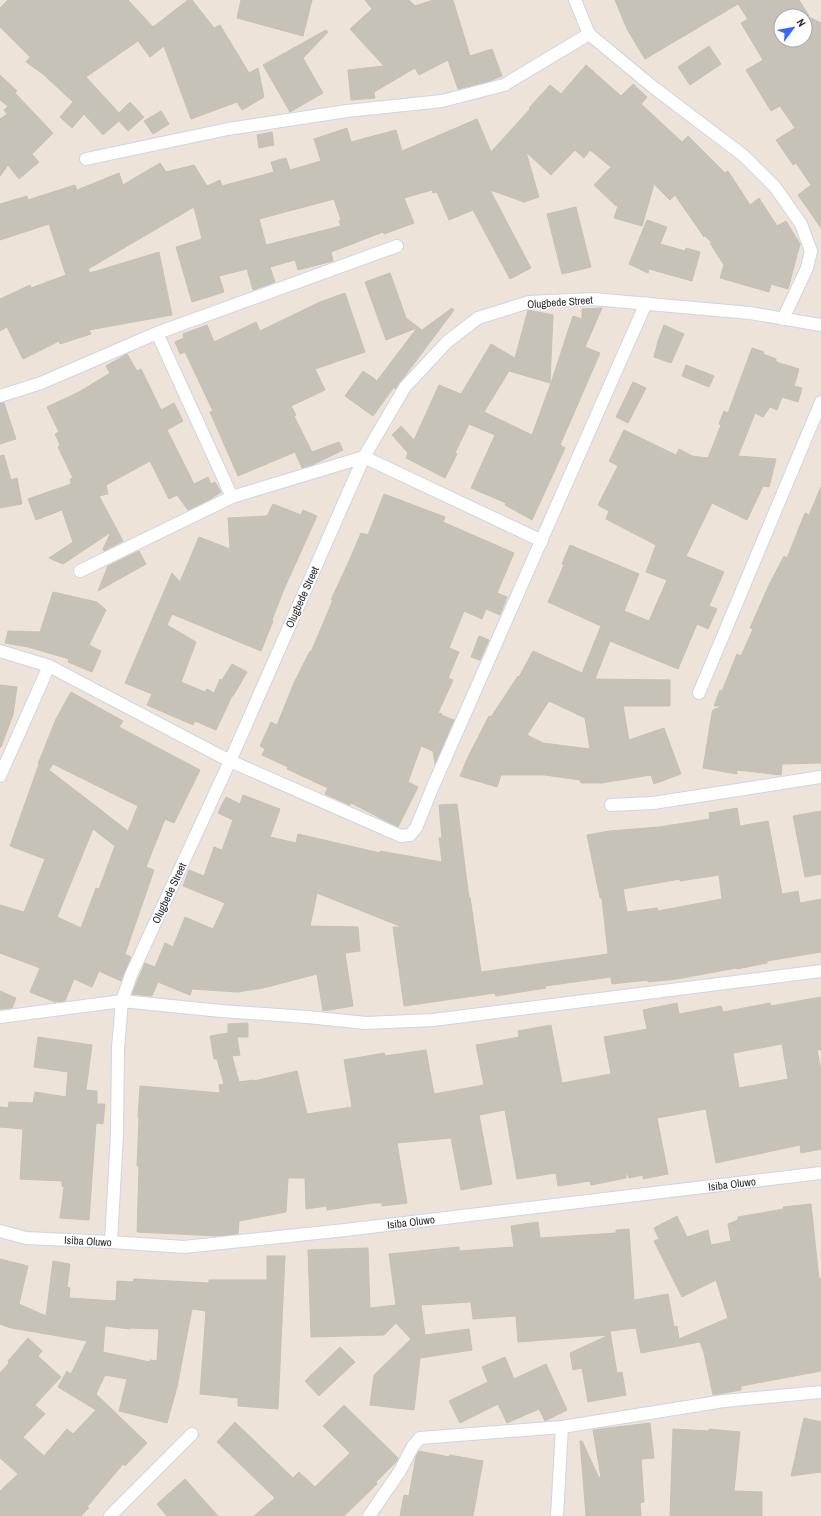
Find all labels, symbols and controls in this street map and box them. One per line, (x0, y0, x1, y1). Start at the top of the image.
north arrow (773, 8, 813, 48)
text: N (794, 16, 809, 29)
street label: Olugbede Street (527, 293, 594, 311)
street label: Olugbede Street (282, 564, 322, 630)
street label: Olugbede Street (149, 860, 189, 926)
street label: Isiba Oluwo (708, 1174, 756, 1194)
street label: Isiba Oluwo (387, 1212, 435, 1232)
street label: Isiba Oluwo (64, 1233, 112, 1249)

